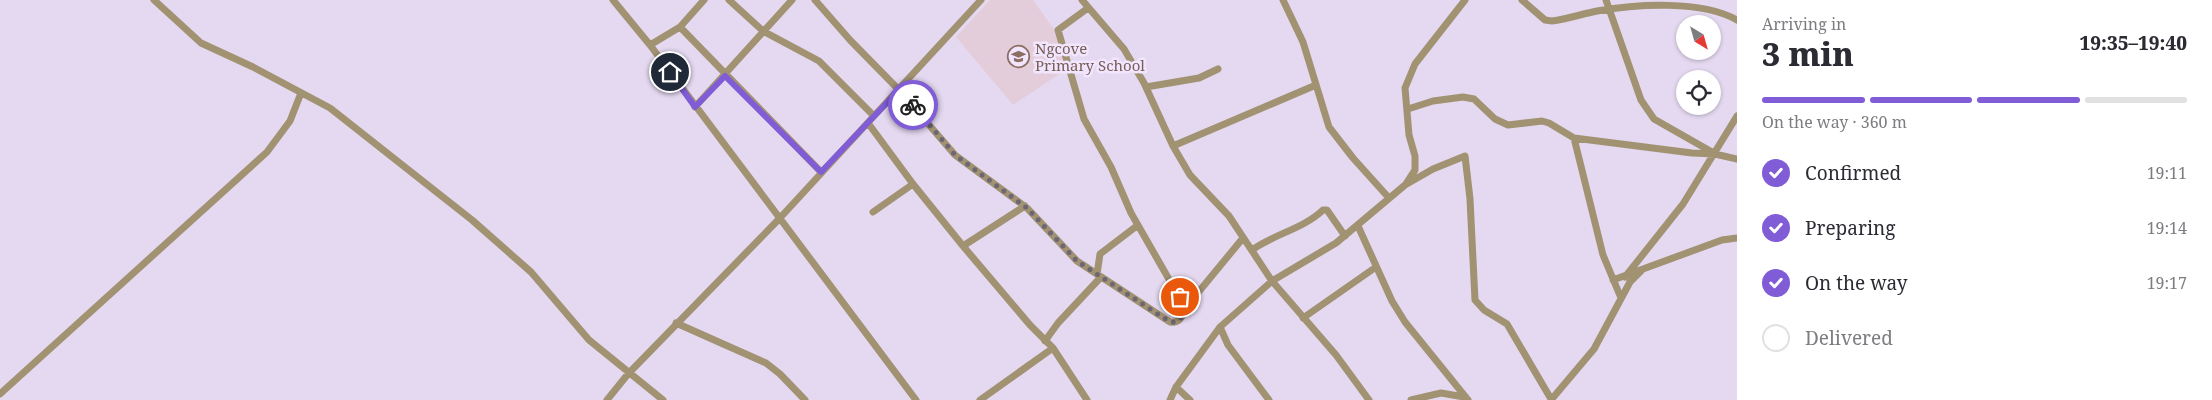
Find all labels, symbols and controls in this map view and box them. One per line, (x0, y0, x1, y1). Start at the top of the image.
text: Arriving in (1762, 13, 1846, 35)
north arrow (1676, 15, 1721, 60)
map controls (1676, 15, 1721, 115)
text: 19:35–19:40 (2079, 30, 2187, 56)
text: 3 min (1762, 32, 1854, 75)
place label: Ngcove Primary School (1035, 38, 1145, 75)
school or university icon: Ngcove Primary School (1007, 45, 1031, 69)
pin (649, 51, 691, 93)
icon: home (656, 58, 684, 86)
button: locate (1676, 70, 1721, 115)
courier (888, 80, 938, 130)
icon: bike (899, 91, 927, 119)
text: On the way · 360 m (1762, 111, 1907, 133)
icon: check (1762, 159, 1790, 187)
text: Confirmed (1805, 160, 1901, 186)
text: 19:11 (2147, 162, 2187, 184)
icon: check (1762, 214, 1790, 242)
text: Preparing (1805, 215, 1895, 241)
text: 19:14 (2147, 217, 2187, 239)
icon: check (1762, 269, 1790, 297)
text: On the way (1805, 270, 1908, 296)
text: 19:17 (2147, 272, 2187, 294)
pin (1159, 276, 1201, 318)
icon: bag (1166, 283, 1194, 311)
text: Delivered (1805, 325, 1893, 351)

